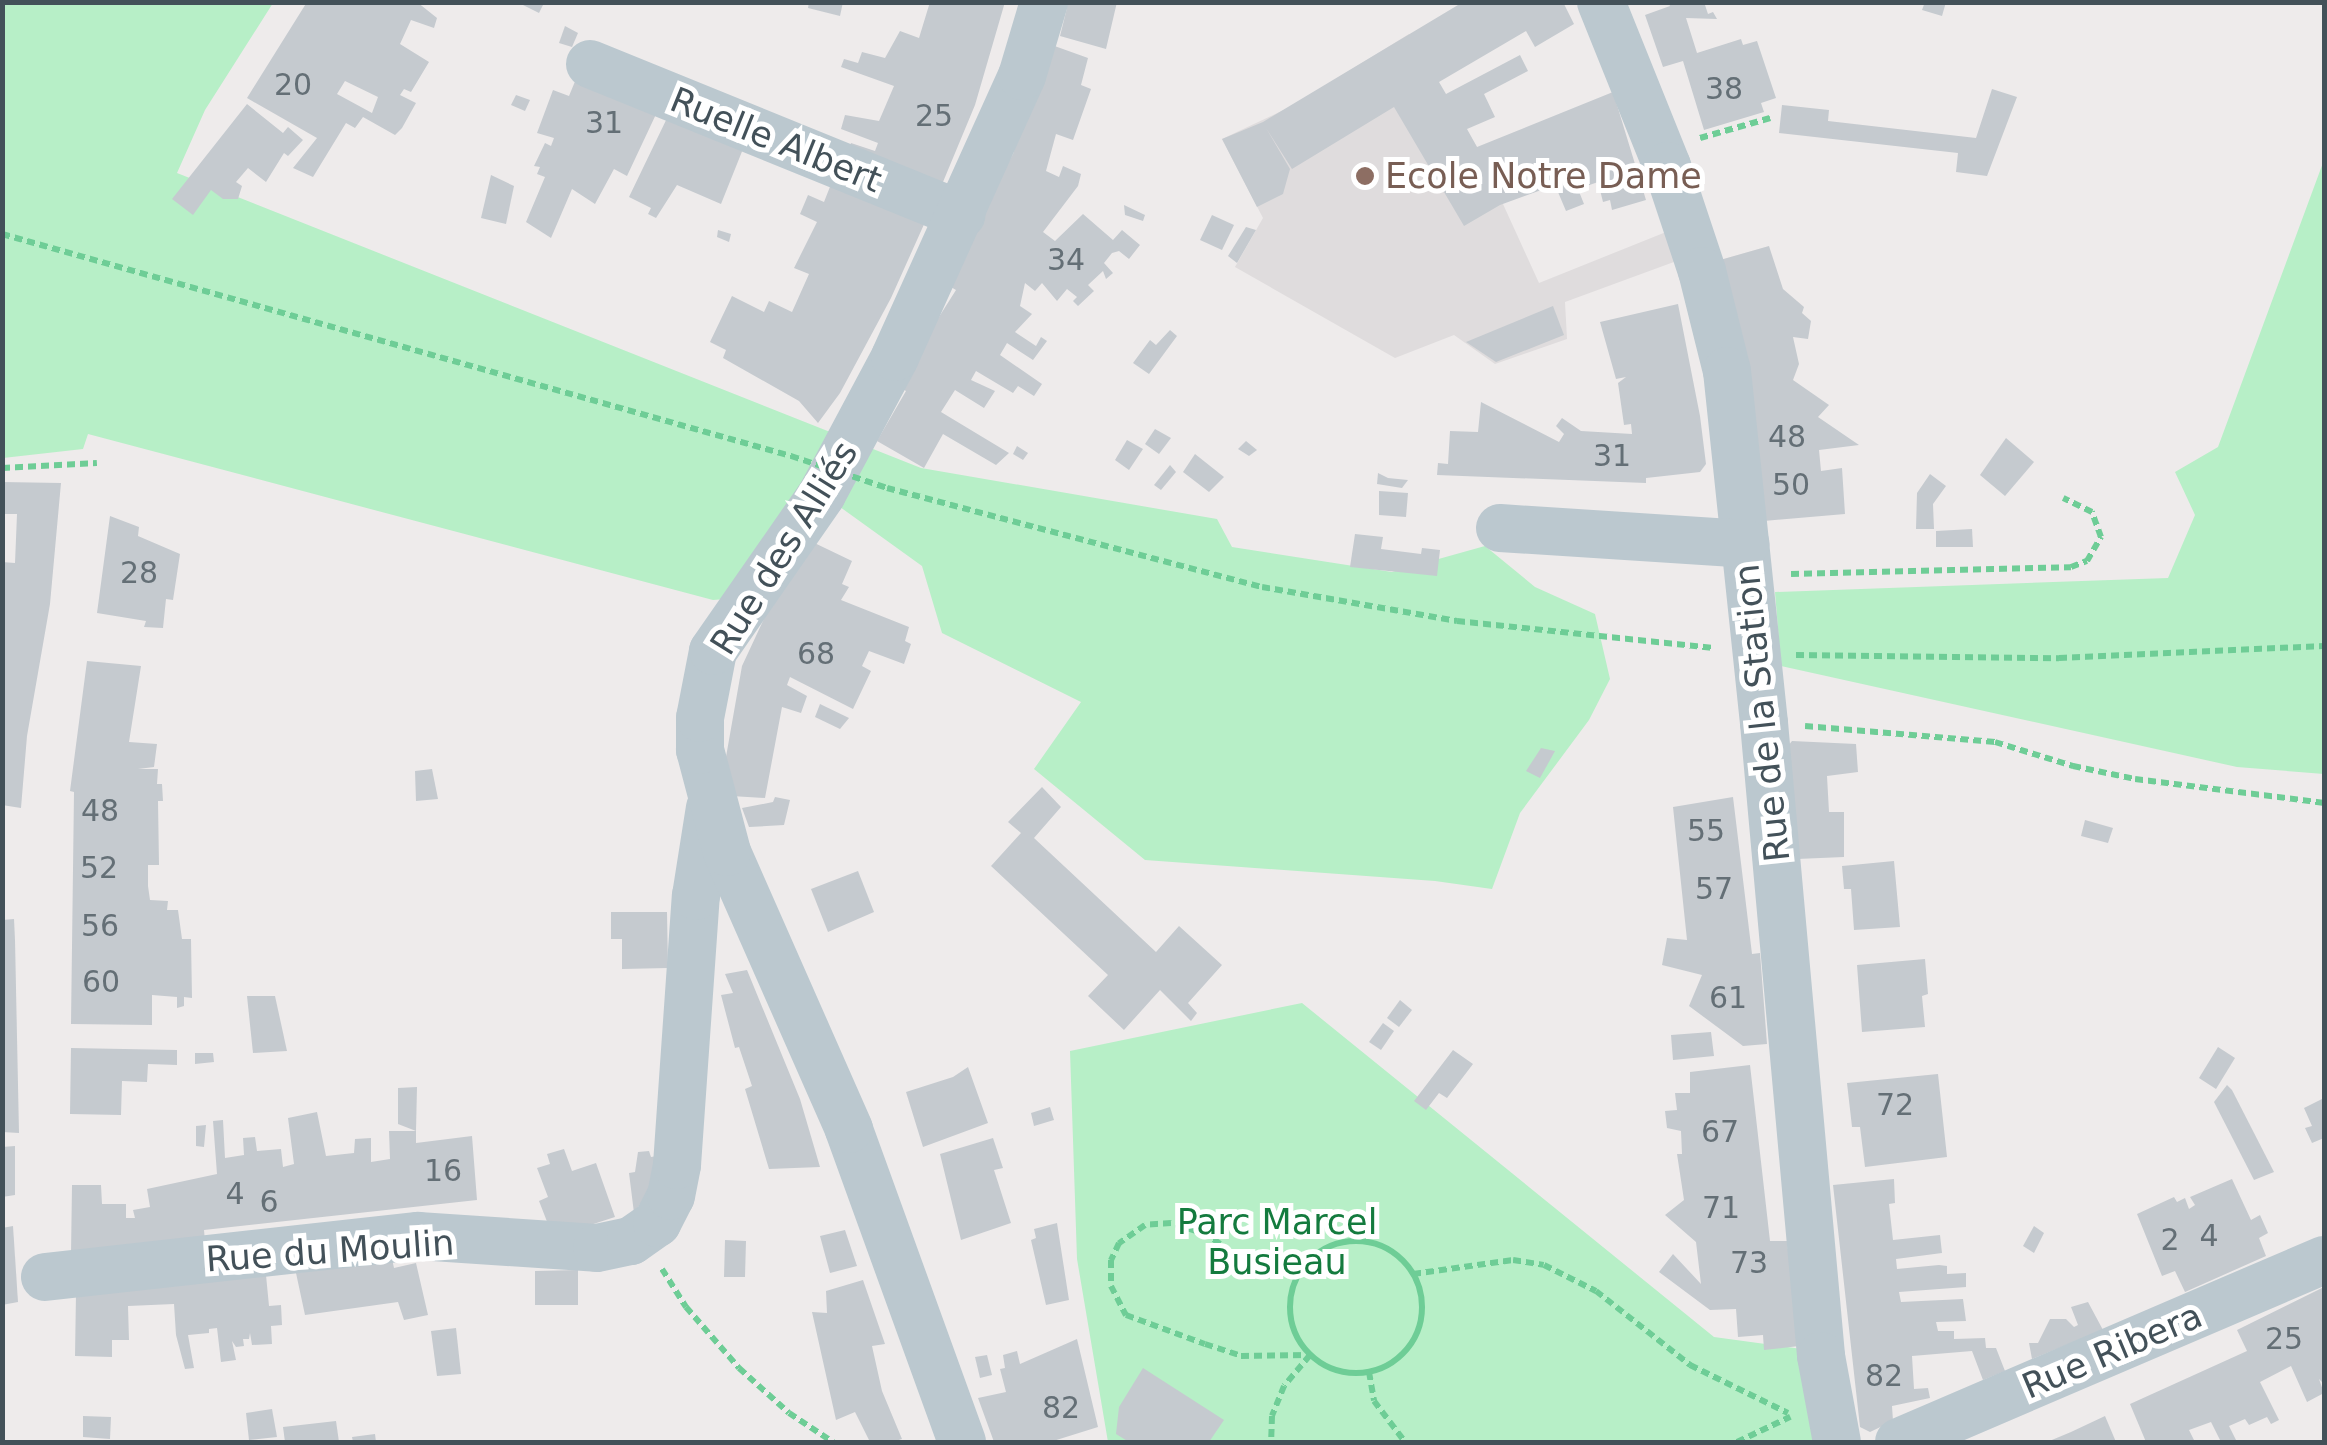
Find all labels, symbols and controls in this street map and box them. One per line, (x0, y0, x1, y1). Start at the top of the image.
house number: 20 (274, 67, 312, 103)
house number: 38 (1705, 71, 1743, 107)
street label: Ruelle Albert (664, 79, 888, 201)
house number: 25 (915, 98, 953, 134)
house number: 31 (585, 105, 623, 141)
place label: Ecole Notre Dame (1385, 155, 1702, 197)
marker: Ecole Notre Dame (1354, 165, 1376, 187)
house number: 34 (1047, 242, 1085, 278)
house number: 48 (1768, 419, 1806, 455)
street label: Rue des Alliés (702, 434, 866, 662)
house number: 31 (1593, 438, 1631, 474)
house number: 50 (1772, 467, 1810, 503)
house number: 28 (120, 555, 158, 591)
street label: Rue de la Station (1725, 562, 1799, 864)
house number: 68 (797, 636, 835, 672)
house number: 48 (81, 793, 119, 829)
house number: 55 (1687, 813, 1725, 849)
house number: 52 (80, 850, 118, 886)
house number: 57 (1695, 871, 1733, 907)
house number: 56 (81, 908, 119, 944)
house number: 60 (82, 964, 120, 1000)
house number: 61 (1709, 980, 1747, 1016)
house number: 72 (1876, 1087, 1914, 1123)
house number: 67 (1701, 1114, 1739, 1150)
house number: 16 (424, 1153, 462, 1189)
house number: 4 (225, 1176, 245, 1212)
house number: 6 (259, 1184, 279, 1220)
house number: 71 (1702, 1190, 1740, 1226)
park label: Parc Marcel Busieau (1177, 1201, 1377, 1283)
house number: 4 (2199, 1218, 2219, 1254)
street label: Rue du Moulin (205, 1221, 455, 1281)
house number: 2 (2160, 1222, 2180, 1258)
house number: 73 (1730, 1245, 1768, 1281)
street label: Rue Ribera (2016, 1294, 2208, 1408)
house number: 25 (2265, 1321, 2303, 1357)
house number: 82 (1865, 1358, 1903, 1394)
house number: 82 (1042, 1390, 1080, 1426)

